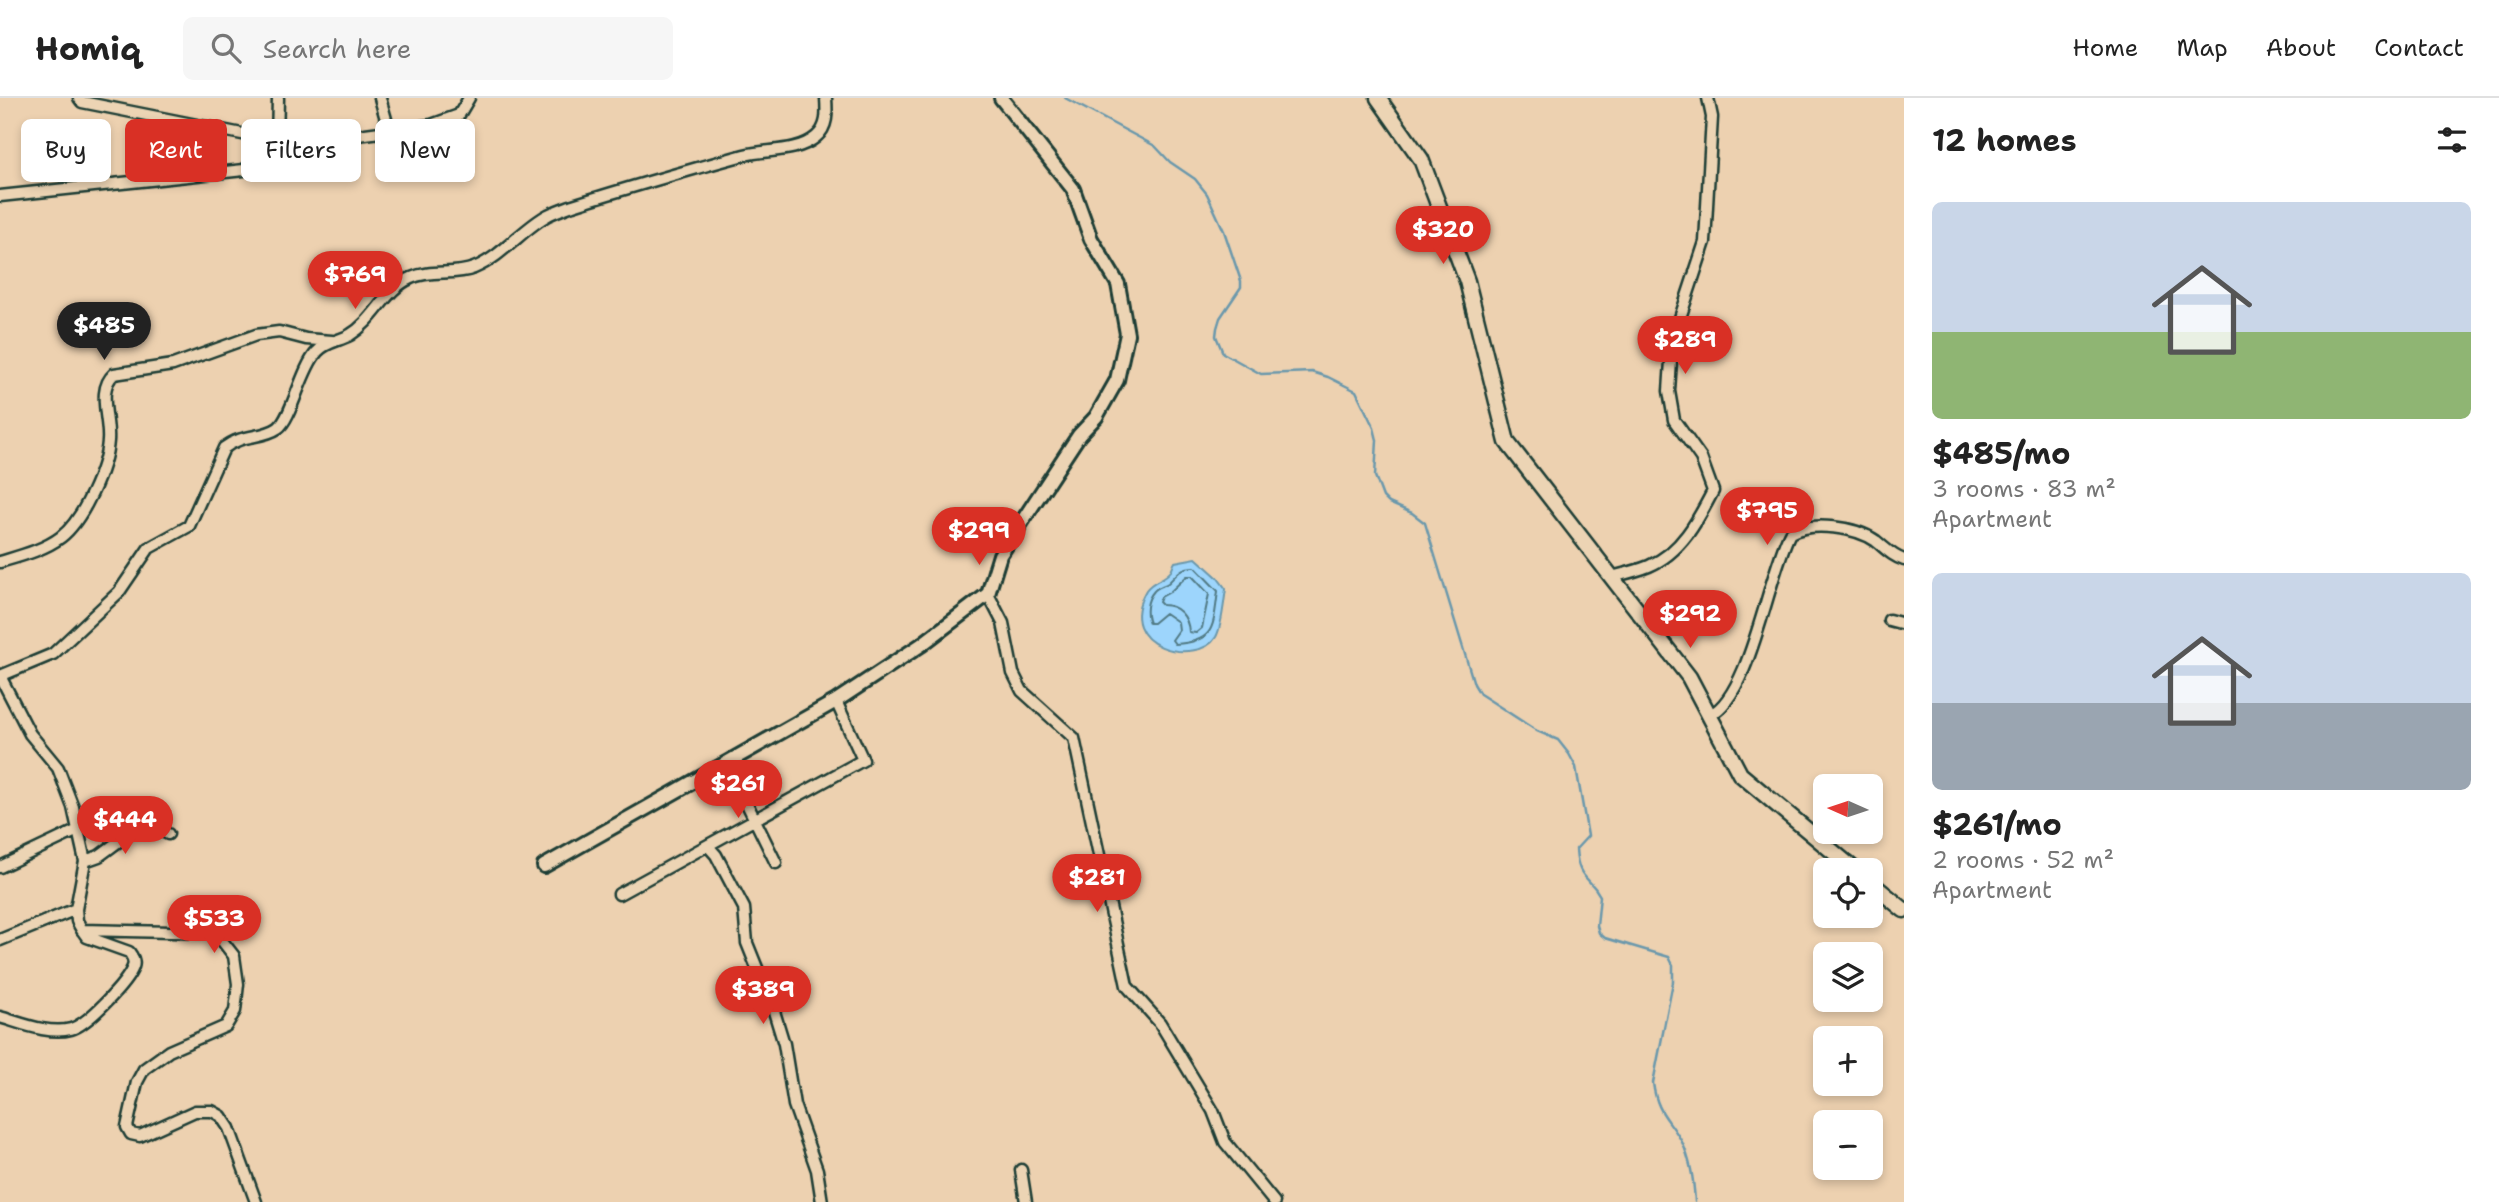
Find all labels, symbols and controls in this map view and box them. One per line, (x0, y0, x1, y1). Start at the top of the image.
search box (183, 17, 673, 80)
text: Homiq (35, 26, 141, 71)
icon: search (207, 29, 245, 67)
text: Search here (263, 31, 411, 66)
text: Home (2072, 32, 2138, 64)
text: Map (2176, 32, 2228, 64)
text: About (2266, 32, 2336, 64)
text: Contact (2374, 32, 2464, 64)
chip: Buy (21, 119, 111, 182)
chip: Rent (125, 119, 227, 182)
chip: Filters (241, 119, 361, 182)
chip: New (375, 119, 475, 182)
text: 12 homes (1932, 120, 2076, 161)
icon: filters (2433, 121, 2471, 159)
pin: $320 (1402, 206, 1484, 266)
text: $320 (1412, 214, 1474, 244)
icon: home (2139, 247, 2265, 373)
pin: $769 (314, 252, 396, 311)
text: $769 (324, 259, 386, 289)
pin: $485 (63, 302, 145, 362)
text: $485 (73, 310, 135, 340)
pin: $289 (1644, 316, 1726, 376)
text: $289 (1653, 324, 1717, 354)
text: $485/mo (1932, 433, 2071, 474)
text: 3 rooms · 83 m² (1932, 474, 2116, 504)
pin: $795 (1726, 488, 1808, 547)
text: $795 (1736, 495, 1798, 525)
text: Apartment (1932, 504, 2052, 534)
pin: $299 (938, 508, 1020, 567)
text: $299 (948, 515, 1010, 545)
pin: $292 (1649, 590, 1731, 650)
text: $292 (1659, 598, 1721, 628)
icon: home (2139, 618, 2265, 744)
pin: $261 (697, 760, 779, 820)
text: $261 (710, 768, 766, 798)
north arrow (1813, 774, 1883, 844)
map controls (1813, 774, 1883, 1180)
pin: $444 (84, 796, 166, 856)
text: $444 (93, 804, 157, 834)
text: $261/mo (1932, 804, 2062, 845)
text: 2 rooms · 52 m² (1932, 845, 2114, 875)
pin: $281 (1056, 854, 1138, 914)
button: locate (1813, 858, 1883, 928)
text: $281 (1068, 862, 1126, 892)
text: Apartment (1932, 875, 2052, 905)
pin: $533 (173, 896, 255, 955)
text: $533 (183, 903, 245, 933)
button: layers (1813, 942, 1883, 1012)
pin: $389 (722, 967, 804, 1026)
text: $389 (731, 974, 795, 1004)
button: + (1813, 1026, 1883, 1096)
button: − (1813, 1110, 1883, 1180)

